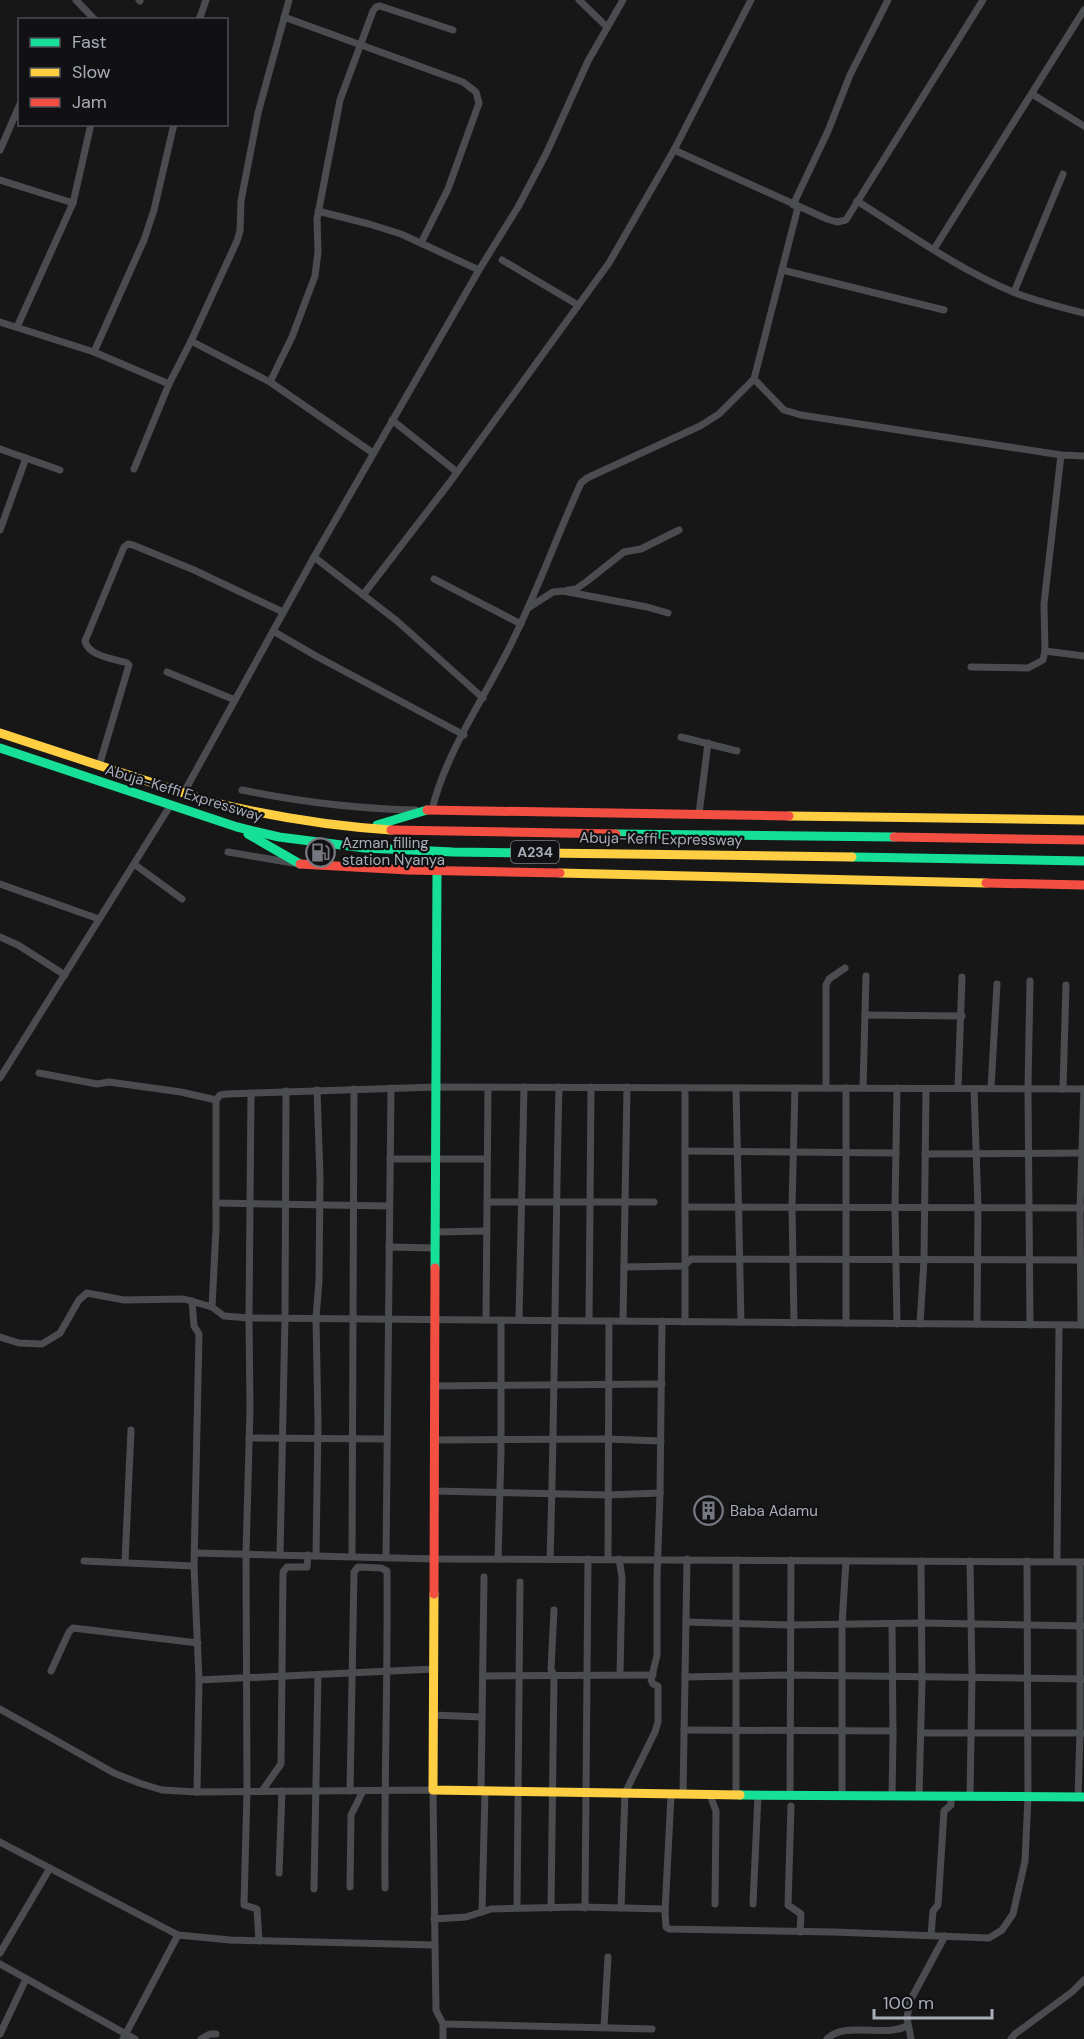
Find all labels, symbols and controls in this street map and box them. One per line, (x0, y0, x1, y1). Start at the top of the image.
legend (18, 18, 228, 126)
text: Fast (72, 30, 107, 54)
text: Slow (72, 60, 111, 84)
text: Jam (72, 90, 107, 114)
street label: Abuja-Keffi Expressway (103, 760, 266, 827)
street label: Abuja-Keffi Expressway (579, 828, 744, 850)
place label: Azman filling station Nyanya (342, 833, 445, 870)
fuel station icon: Azman filling station Nyanya (305, 836, 337, 868)
road number: A234 (511, 841, 559, 863)
building icon: Baba Adamu (693, 1495, 725, 1527)
place label: Baba Adamu (730, 1501, 818, 1521)
scale bar (874, 1982, 992, 2020)
text: 100 m (883, 1991, 934, 2015)

